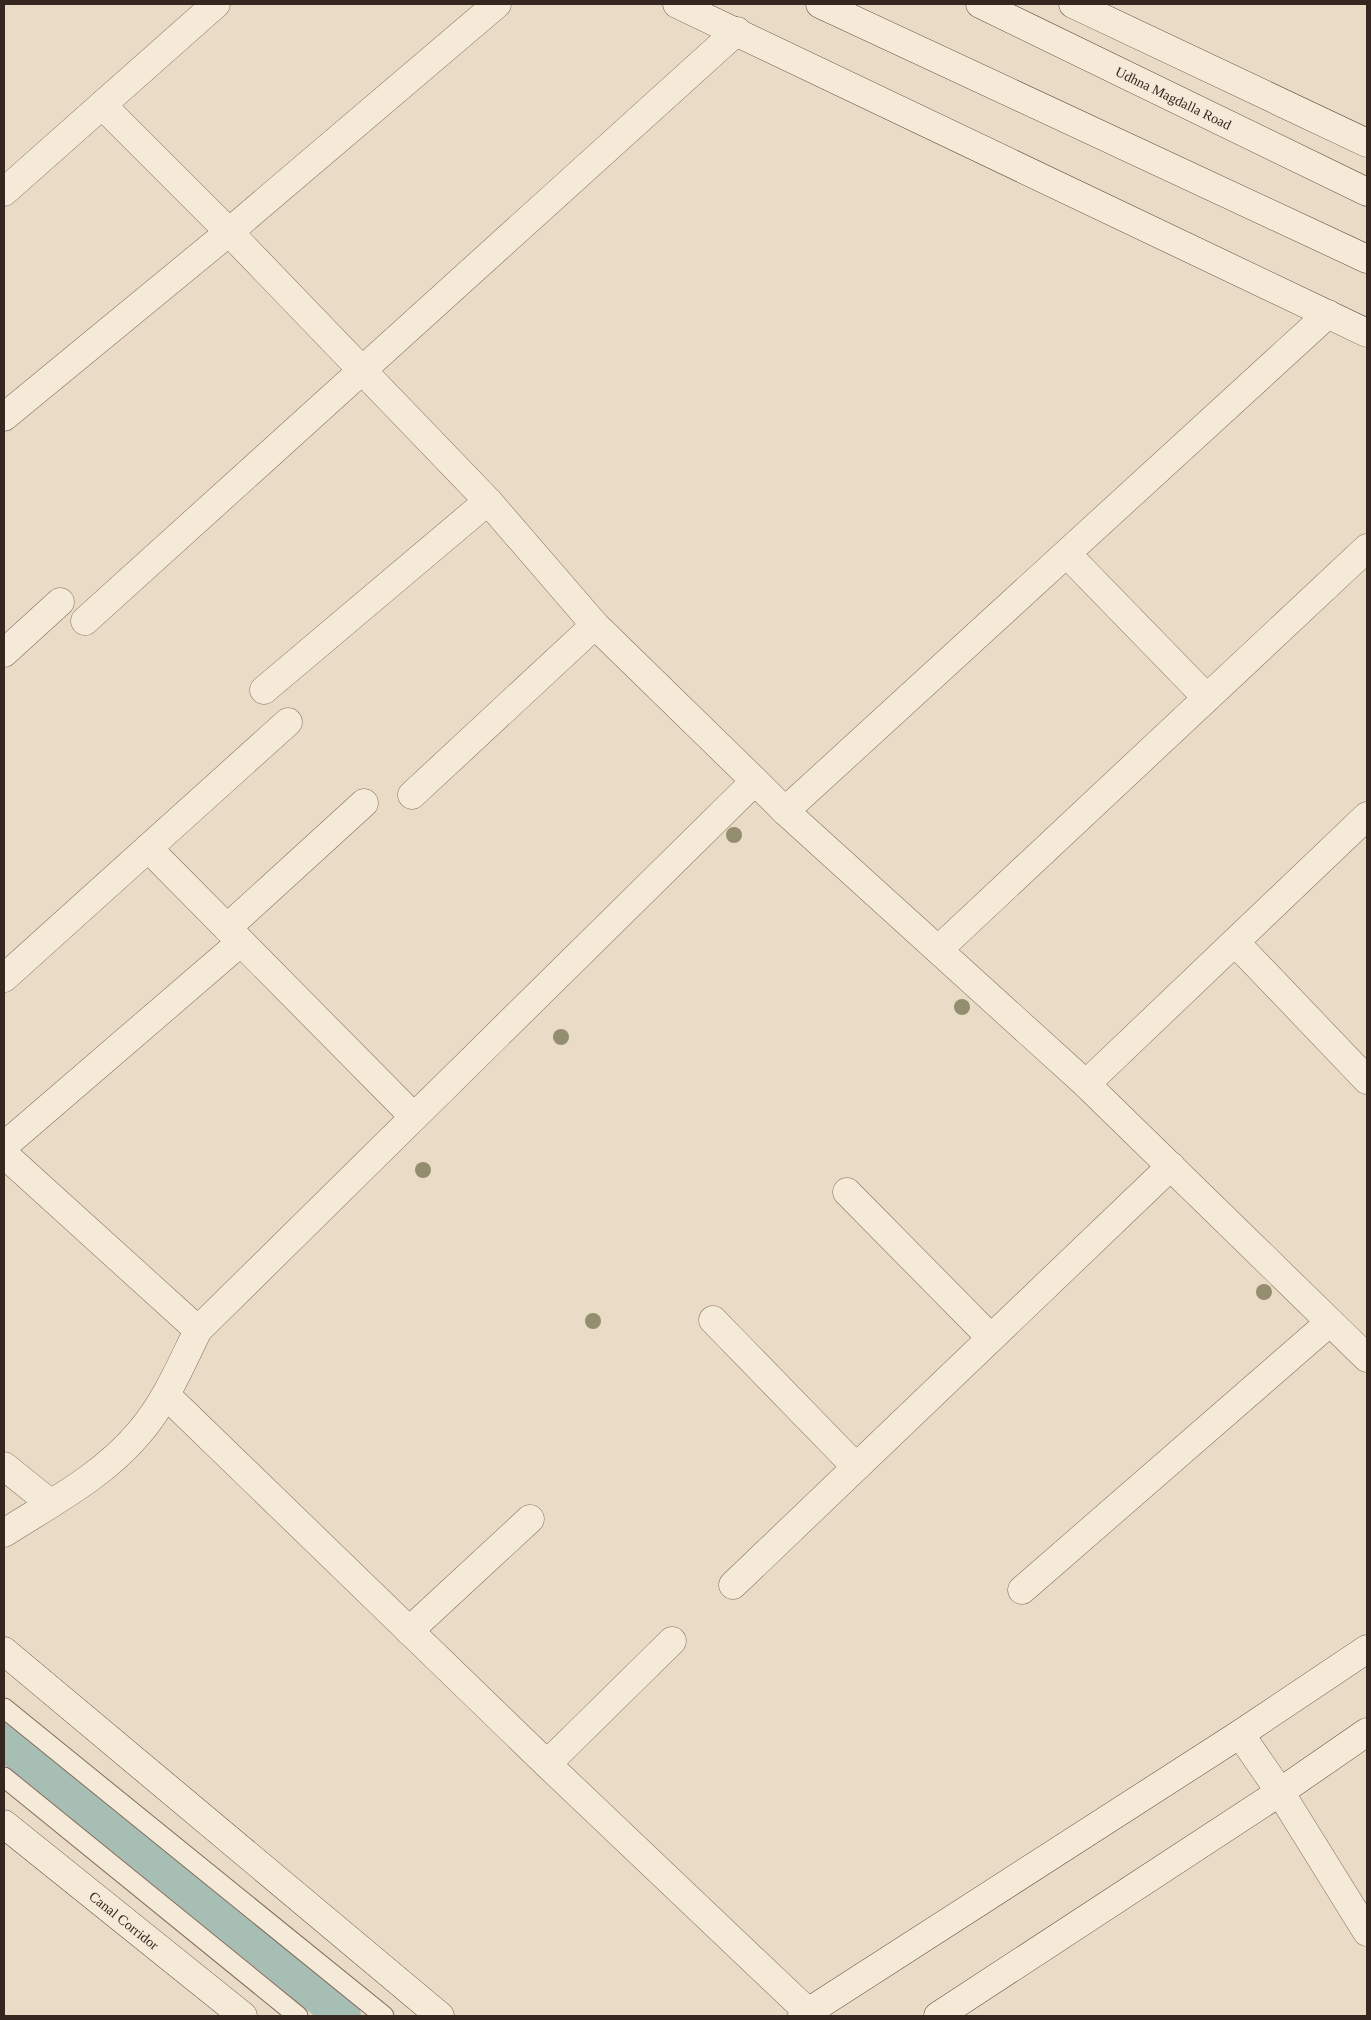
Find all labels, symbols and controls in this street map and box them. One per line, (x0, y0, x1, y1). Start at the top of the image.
street label: Udhna Magdalla Road (1113, 64, 1233, 133)
street label: Canal Corridor (86, 1889, 162, 1953)

